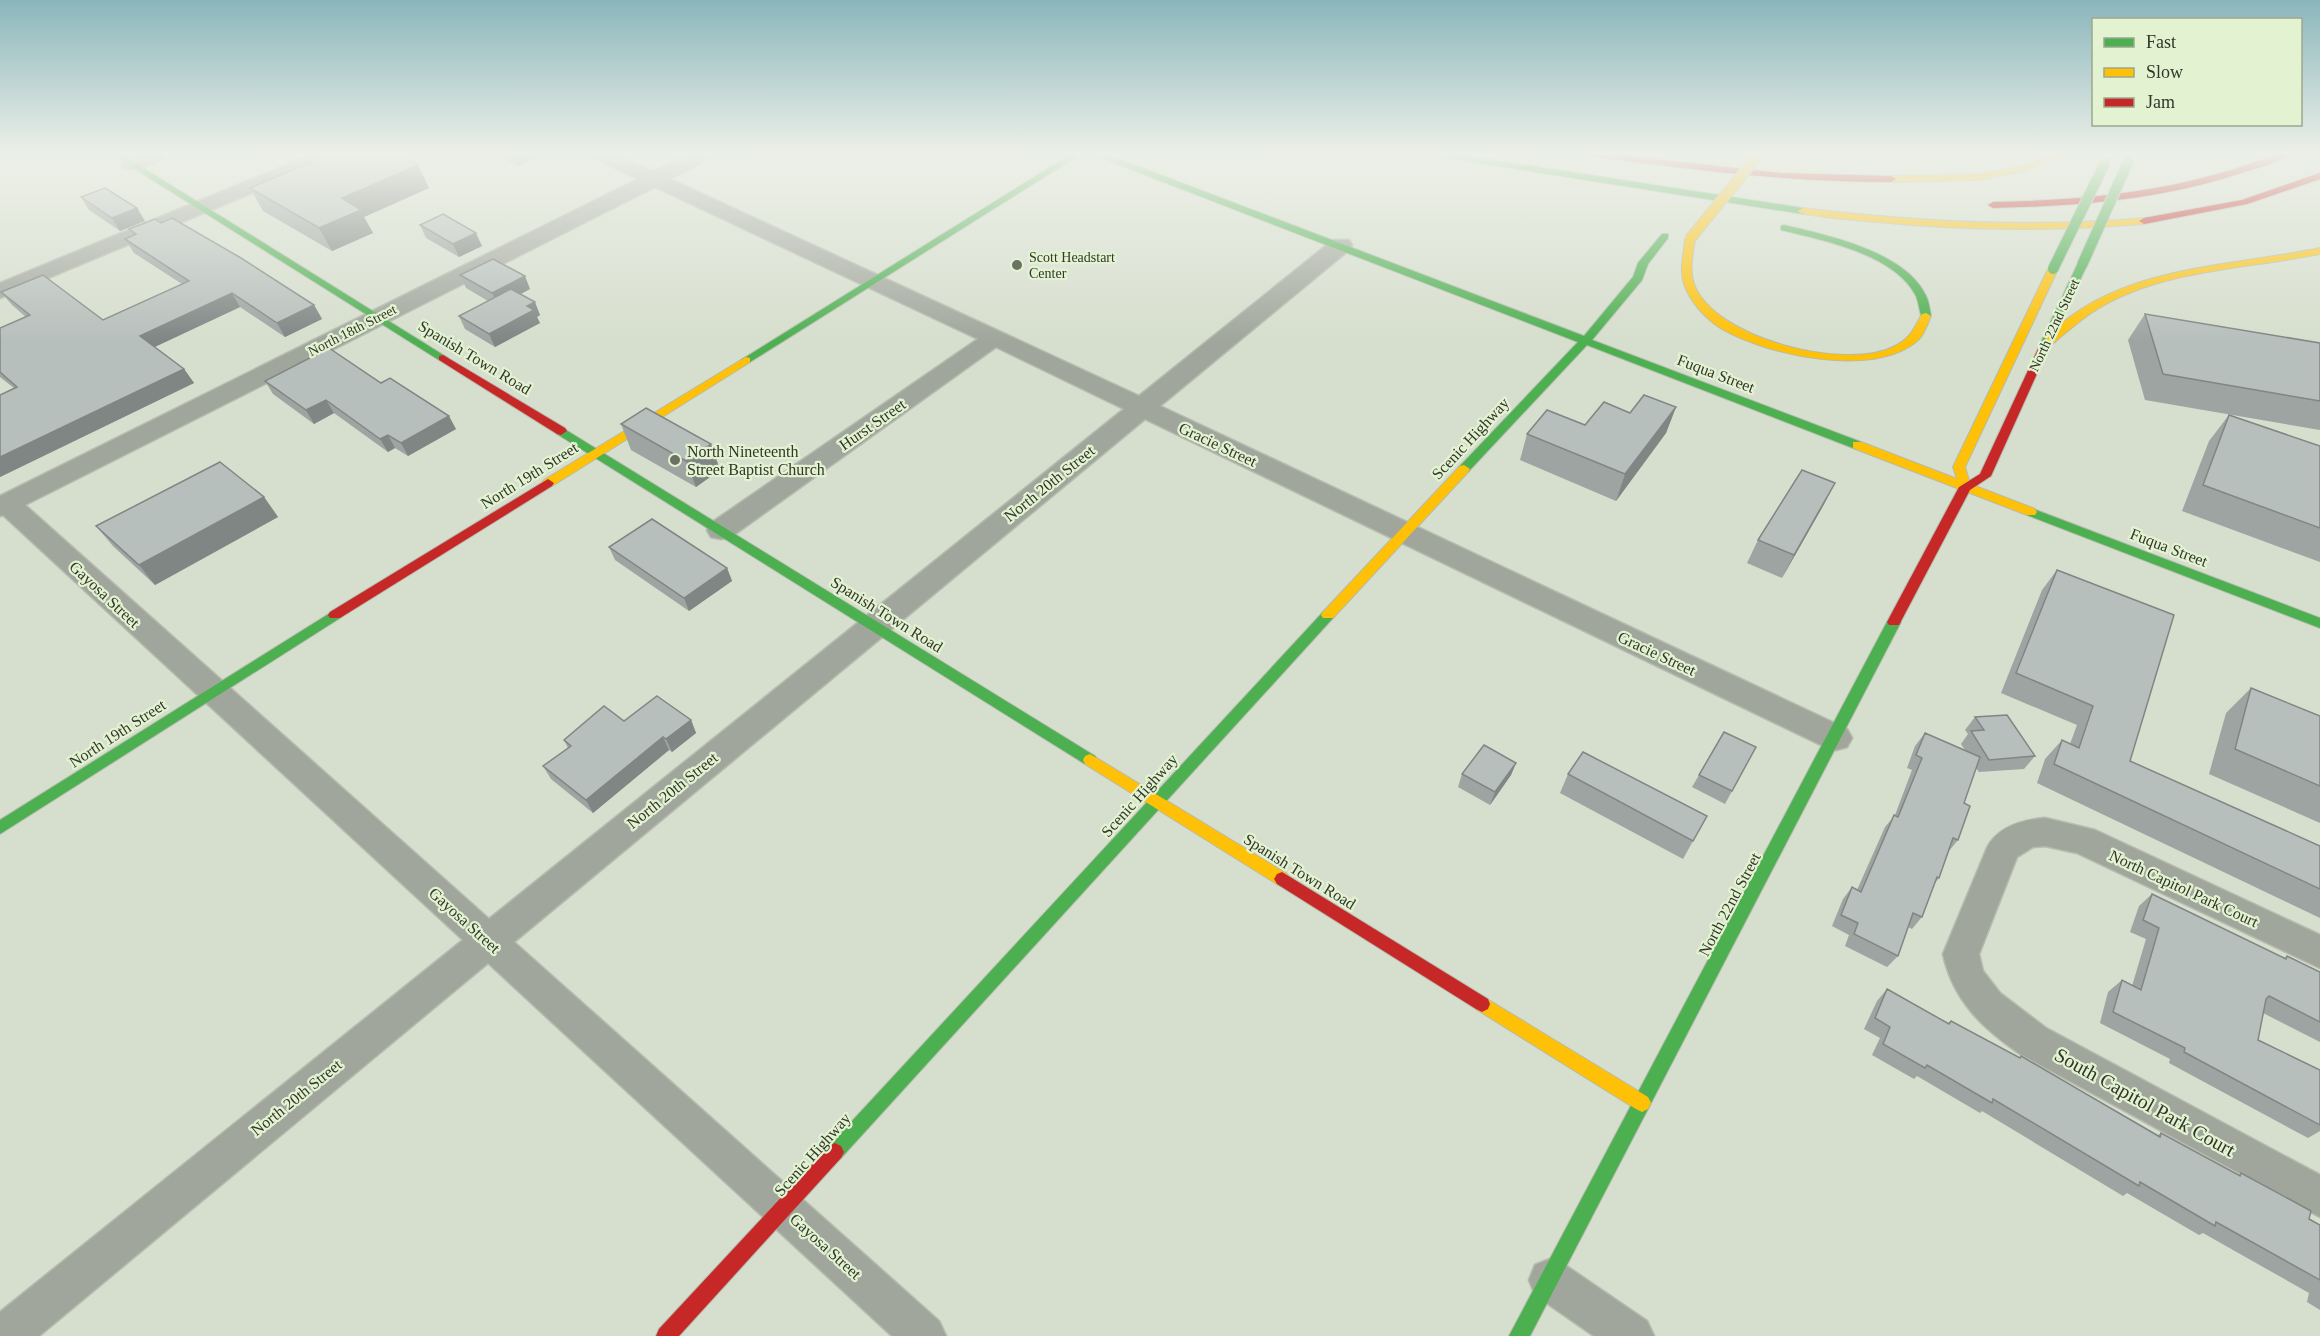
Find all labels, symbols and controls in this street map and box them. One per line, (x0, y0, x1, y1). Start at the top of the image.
legend (2092, 18, 2302, 126)
text: Fast (2146, 32, 2176, 52)
text: Slow (2146, 62, 2183, 82)
text: Jam (2146, 92, 2175, 112)
place label: Scott Headstart Center (1029, 250, 1115, 281)
marker: Scott Headstart Center (1010, 258, 1024, 272)
street label: North 22nd Street (2026, 276, 2082, 374)
street label: North 18th Street (306, 302, 399, 359)
street label: Spanish Town Road (415, 317, 534, 399)
street label: Fuqua Street (1674, 351, 1757, 397)
street label: Scenic Highway (1428, 394, 1513, 483)
street label: Hurst Street (836, 395, 909, 453)
street label: Gracie Street (1176, 419, 1260, 470)
street label: North 19th Street (478, 438, 581, 512)
street label: North 20th Street (1001, 441, 1098, 525)
place label: North Nineteenth Street Baptist Church (687, 443, 825, 479)
marker: North Nineteenth Street Baptist Church (668, 453, 682, 467)
street label: Fuqua Street (2127, 525, 2210, 571)
street label: Gayosa Street (66, 558, 144, 632)
street label: Spanish Town Road (827, 573, 946, 656)
street label: Gracie Street (1615, 628, 1699, 679)
street label: North 19th Street (66, 696, 169, 771)
street label: North 20th Street (624, 748, 721, 832)
street label: Scenic Highway (1098, 751, 1182, 841)
street label: Spanish Town Road (1240, 830, 1359, 913)
street label: North Capitol Park Court (2106, 846, 2261, 932)
street label: North 22nd Street (1695, 849, 1764, 959)
street label: Gayosa Street (425, 884, 504, 958)
street label: South Capitol Park Court (2050, 1043, 2239, 1162)
street label: North 20th Street (248, 1055, 345, 1139)
street label: Scenic Highway (771, 1110, 855, 1200)
street label: Gayosa Street (786, 1210, 865, 1284)

